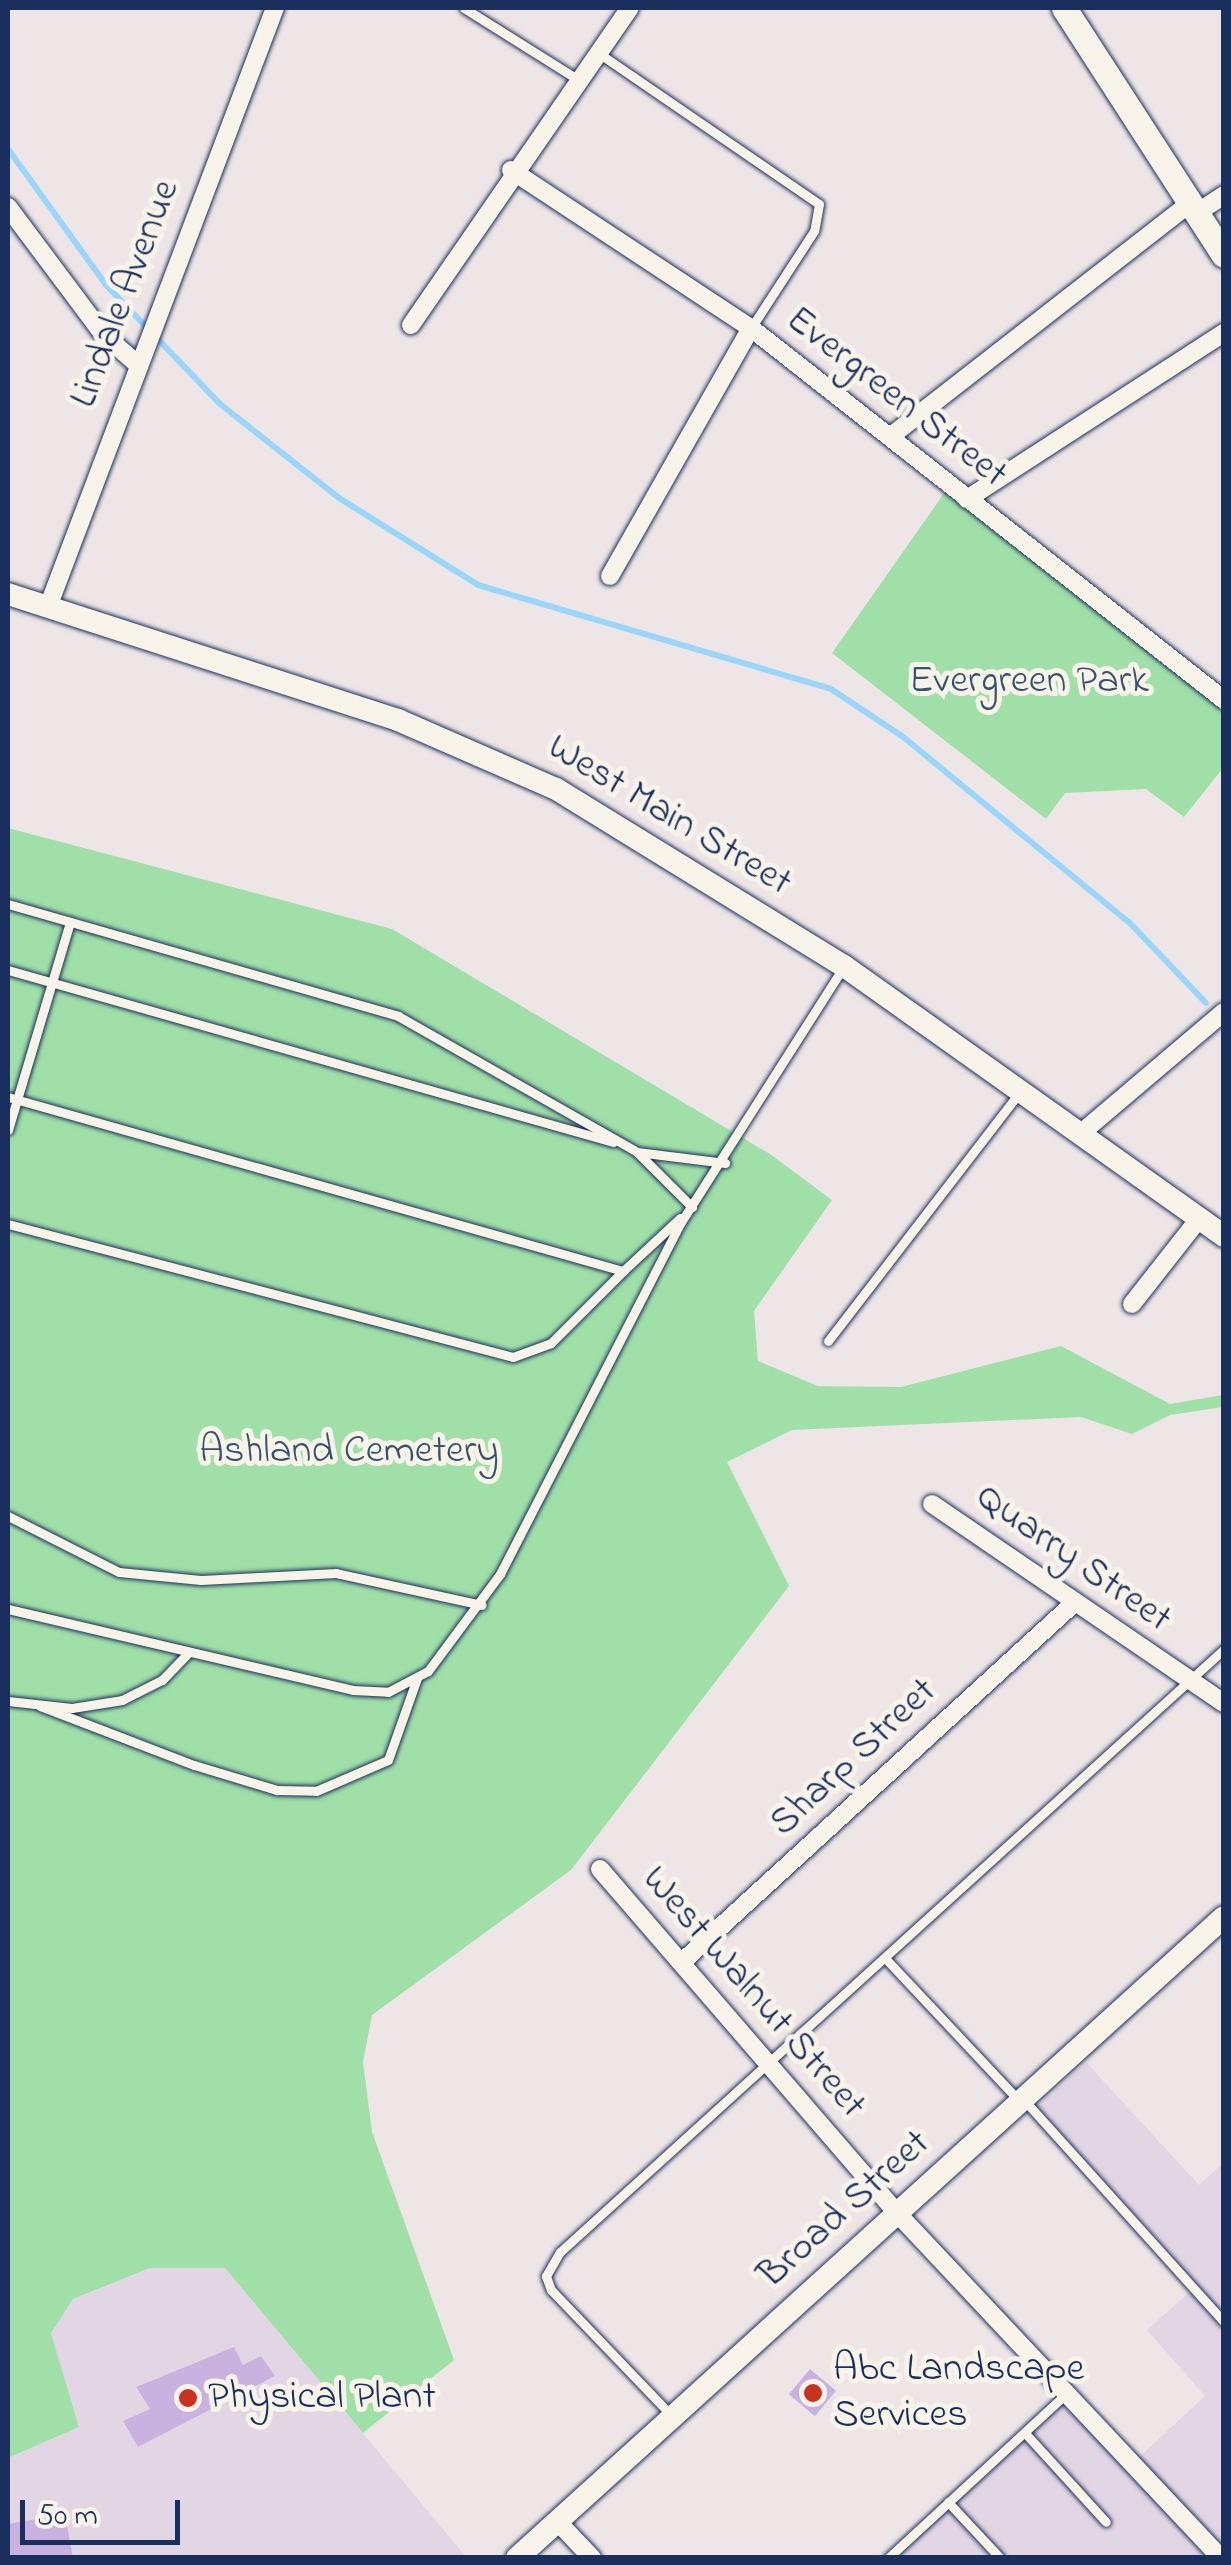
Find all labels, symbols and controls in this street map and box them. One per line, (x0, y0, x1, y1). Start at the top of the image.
street label: Lindale Avenue (61, 173, 191, 415)
street label: Evergreen Street (776, 297, 1016, 499)
park label: Evergreen Park (909, 658, 1149, 706)
street label: West Main Street (538, 724, 800, 908)
park label: Ashland Cemetery (199, 1428, 499, 1476)
street label: Quarry Street (966, 1474, 1180, 1644)
street label: Sharp Street (760, 1668, 948, 1848)
street label: West Walnut Street (630, 1857, 876, 2129)
street label: Broad Street (749, 2120, 941, 2300)
place label: Abc Landscape Services (833, 2346, 1085, 2440)
place label: Physical Plant (208, 2374, 436, 2422)
marker: Abc Landscape Services (802, 2382, 824, 2404)
marker: Physical Plant (177, 2387, 199, 2409)
scale bar (25, 2480, 185, 2542)
text: 50 m (37, 2495, 98, 2539)

